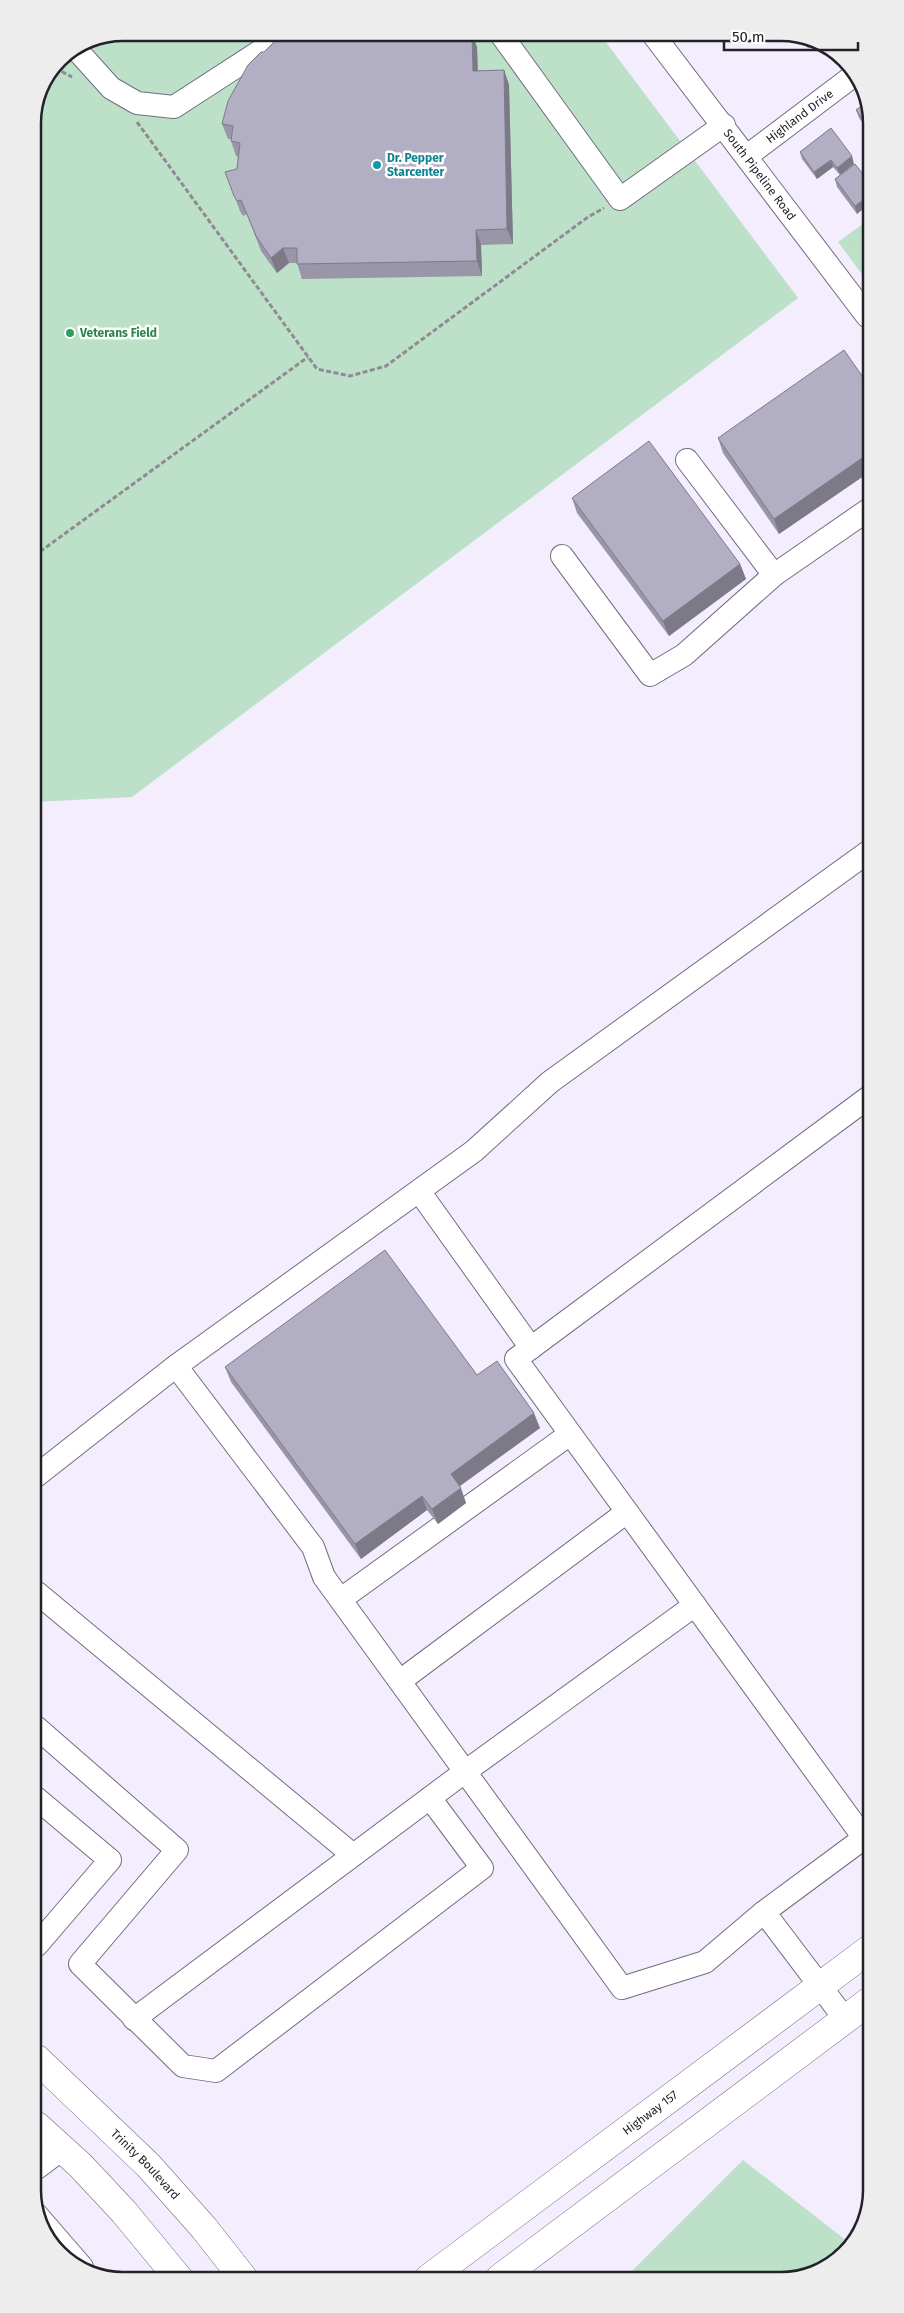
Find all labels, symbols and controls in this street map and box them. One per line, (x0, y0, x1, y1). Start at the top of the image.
scale bar (724, 20, 858, 52)
text: 50 m (732, 28, 765, 46)
street label: Highland Drive (763, 86, 836, 146)
street label: South Pipeline Road (721, 126, 799, 223)
place label: Dr. Pepper Starcenter (387, 151, 444, 179)
marker: Dr. Pepper Starcenter (371, 159, 383, 171)
place label: Veterans Field (79, 326, 157, 340)
marker: Veterans Field (64, 327, 76, 339)
street label: Highway 157 (620, 2088, 680, 2138)
street label: Trinity Boulevard (108, 2126, 182, 2202)

